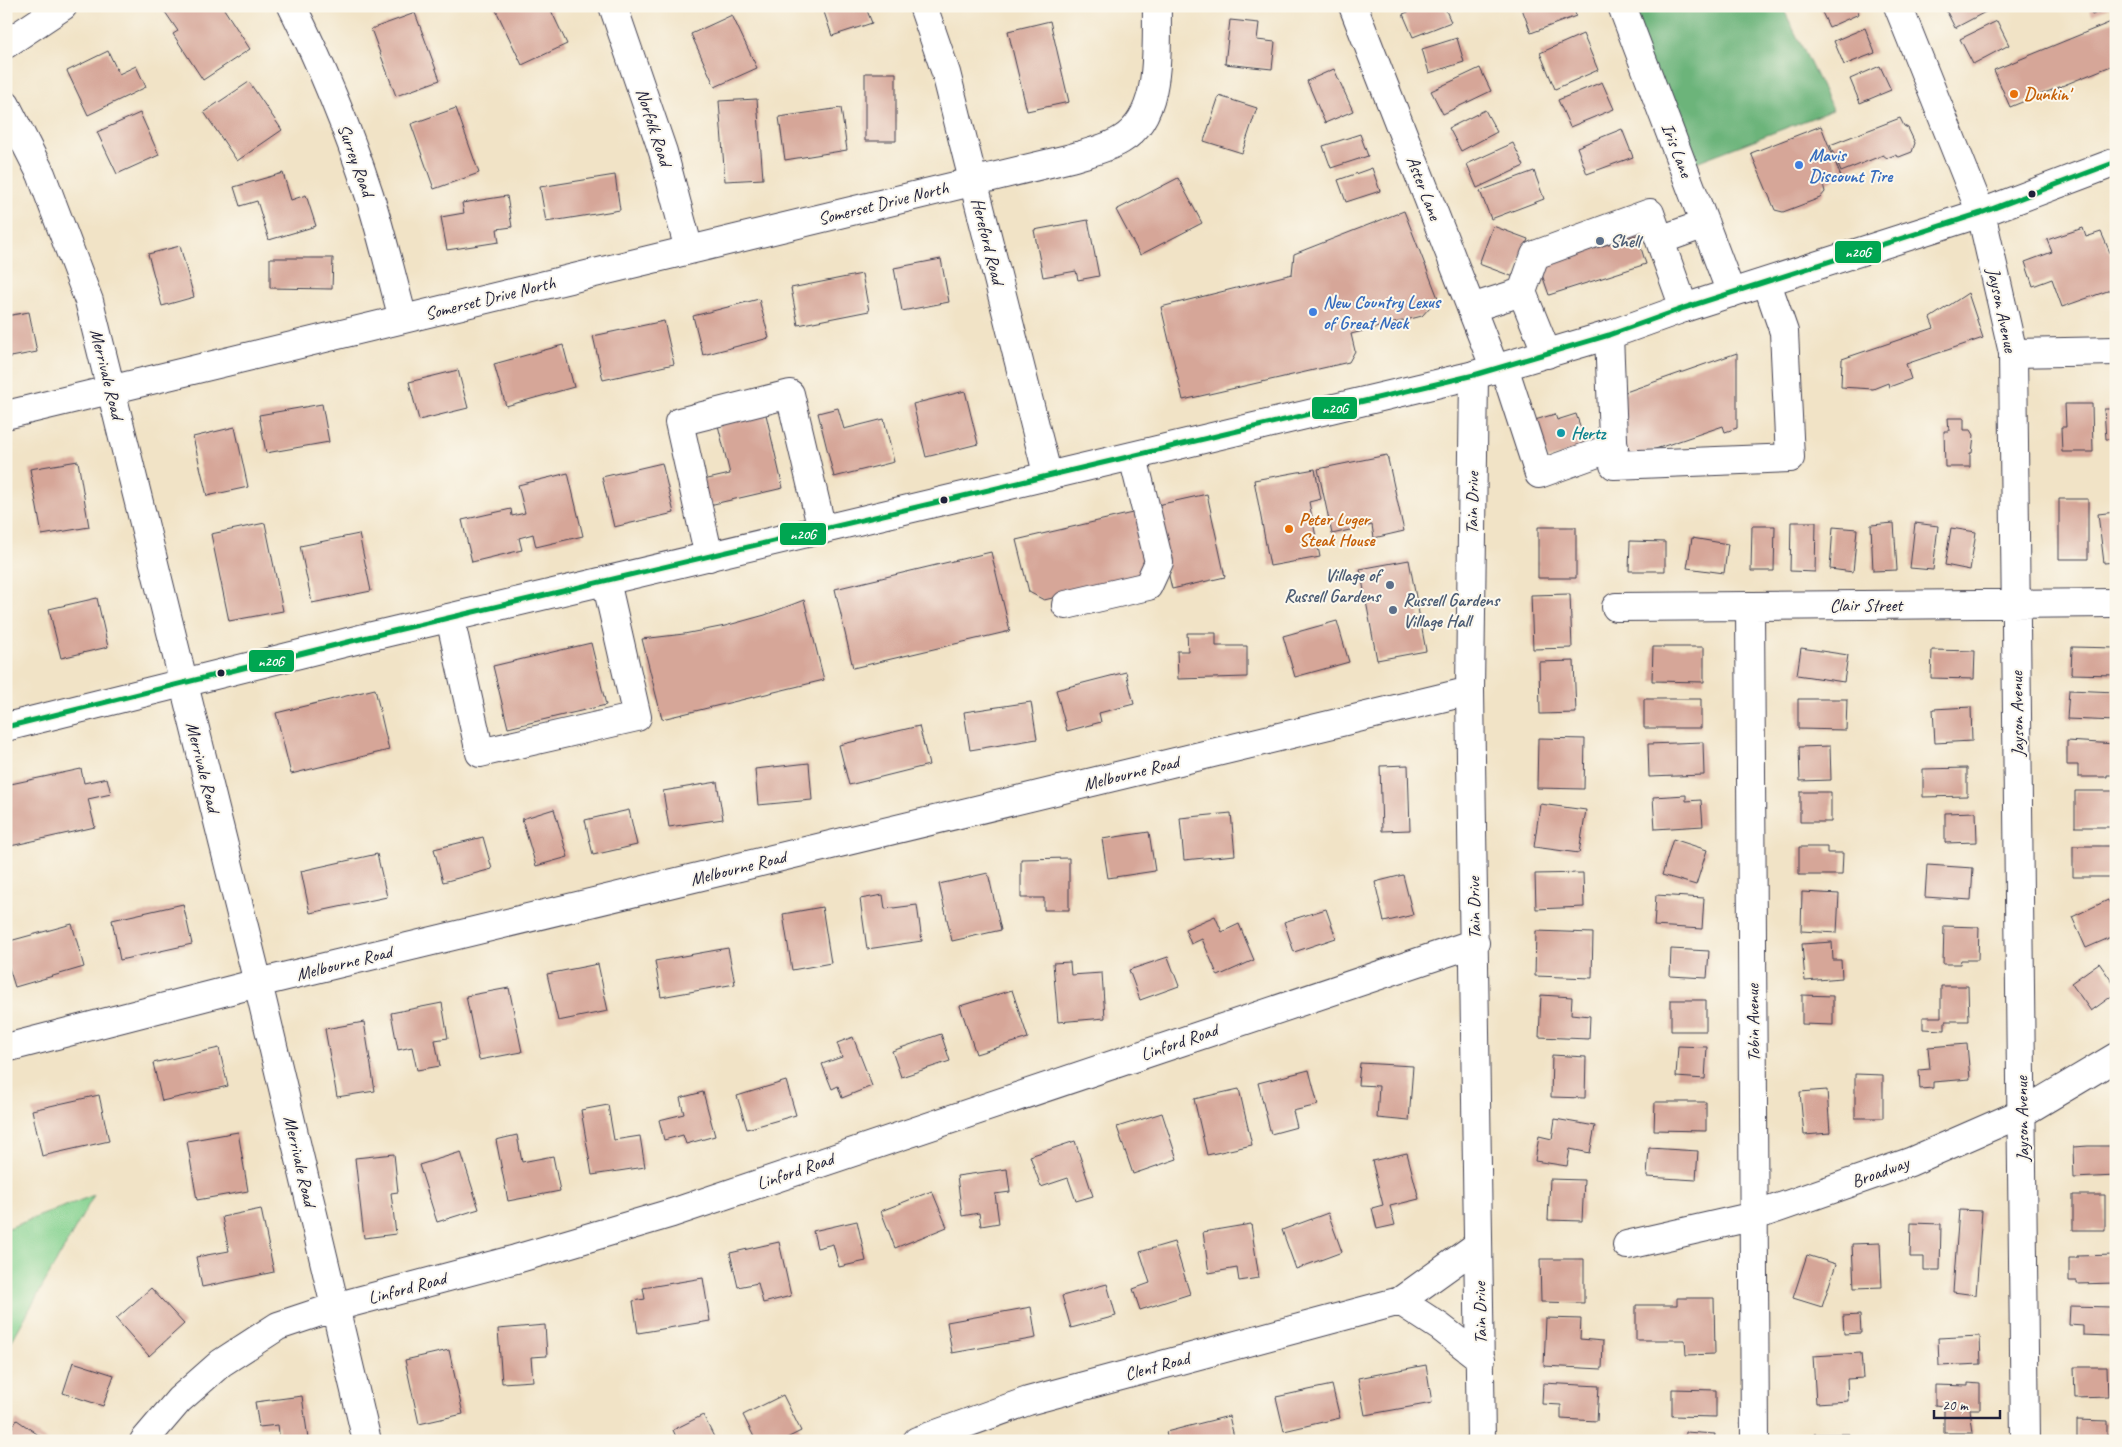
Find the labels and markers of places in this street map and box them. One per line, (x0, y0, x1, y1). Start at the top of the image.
place label: Dunkin' (2024, 83, 2074, 105)
marker: Dunkin' (2008, 88, 2020, 100)
place label: Mavis Discount Tire (1809, 144, 1894, 187)
marker: Mavis Discount Tire (1793, 159, 1805, 171)
unlabelled marker (2027, 189, 2037, 199)
place label: Shell (1610, 230, 1644, 252)
marker: Shell (1594, 235, 1606, 247)
place label: New Country Lexus of Great Neck (1323, 291, 1442, 334)
marker: New Country Lexus of Great Neck (1307, 306, 1319, 318)
place label: Hertz (1571, 422, 1607, 444)
marker: Hertz (1555, 427, 1567, 439)
unlabelled marker (939, 495, 949, 505)
place label: Peter Luger Steak House (1299, 508, 1376, 551)
marker: Peter Luger Steak House (1283, 523, 1295, 535)
place label: Village of Russell Gardens (1284, 564, 1385, 607)
marker: Village of Russell Gardens (1384, 579, 1396, 591)
place label: Russell Gardens Village Hall (1403, 589, 1501, 632)
marker: Russell Gardens Village Hall (1387, 604, 1399, 616)
unlabelled marker (216, 668, 226, 678)

